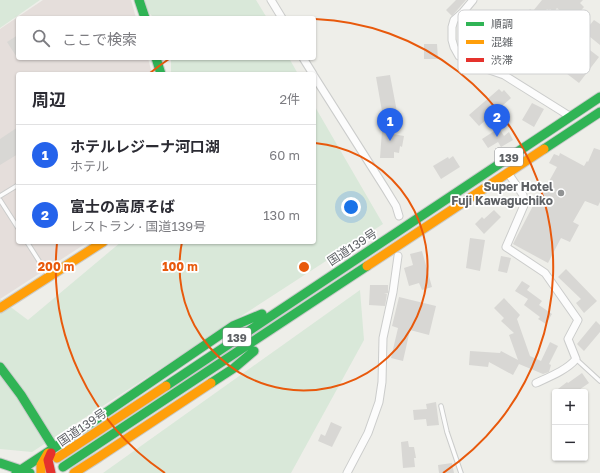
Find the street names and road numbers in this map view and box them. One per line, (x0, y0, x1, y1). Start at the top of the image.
road number: 139 (495, 148, 523, 166)
street label: 国道139号 (324, 225, 380, 269)
road number: 139 (223, 328, 251, 346)
street label: 国道139号 (55, 405, 109, 449)

